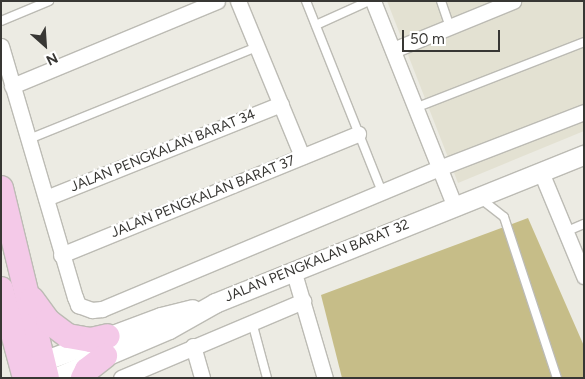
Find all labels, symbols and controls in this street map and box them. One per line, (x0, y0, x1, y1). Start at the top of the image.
north arrow (20, 20, 70, 70)
scale bar (405, 20, 502, 52)
text: 50 m (410, 30, 445, 48)
text: N (43, 49, 60, 69)
street label: JALAN PENGKALAN BARAT 34 (68, 106, 258, 196)
street label: JALAN PENGKALAN BARAT 37 (108, 152, 298, 242)
street label: JALAN PENGKALAN BARAT 32 (222, 216, 412, 306)

